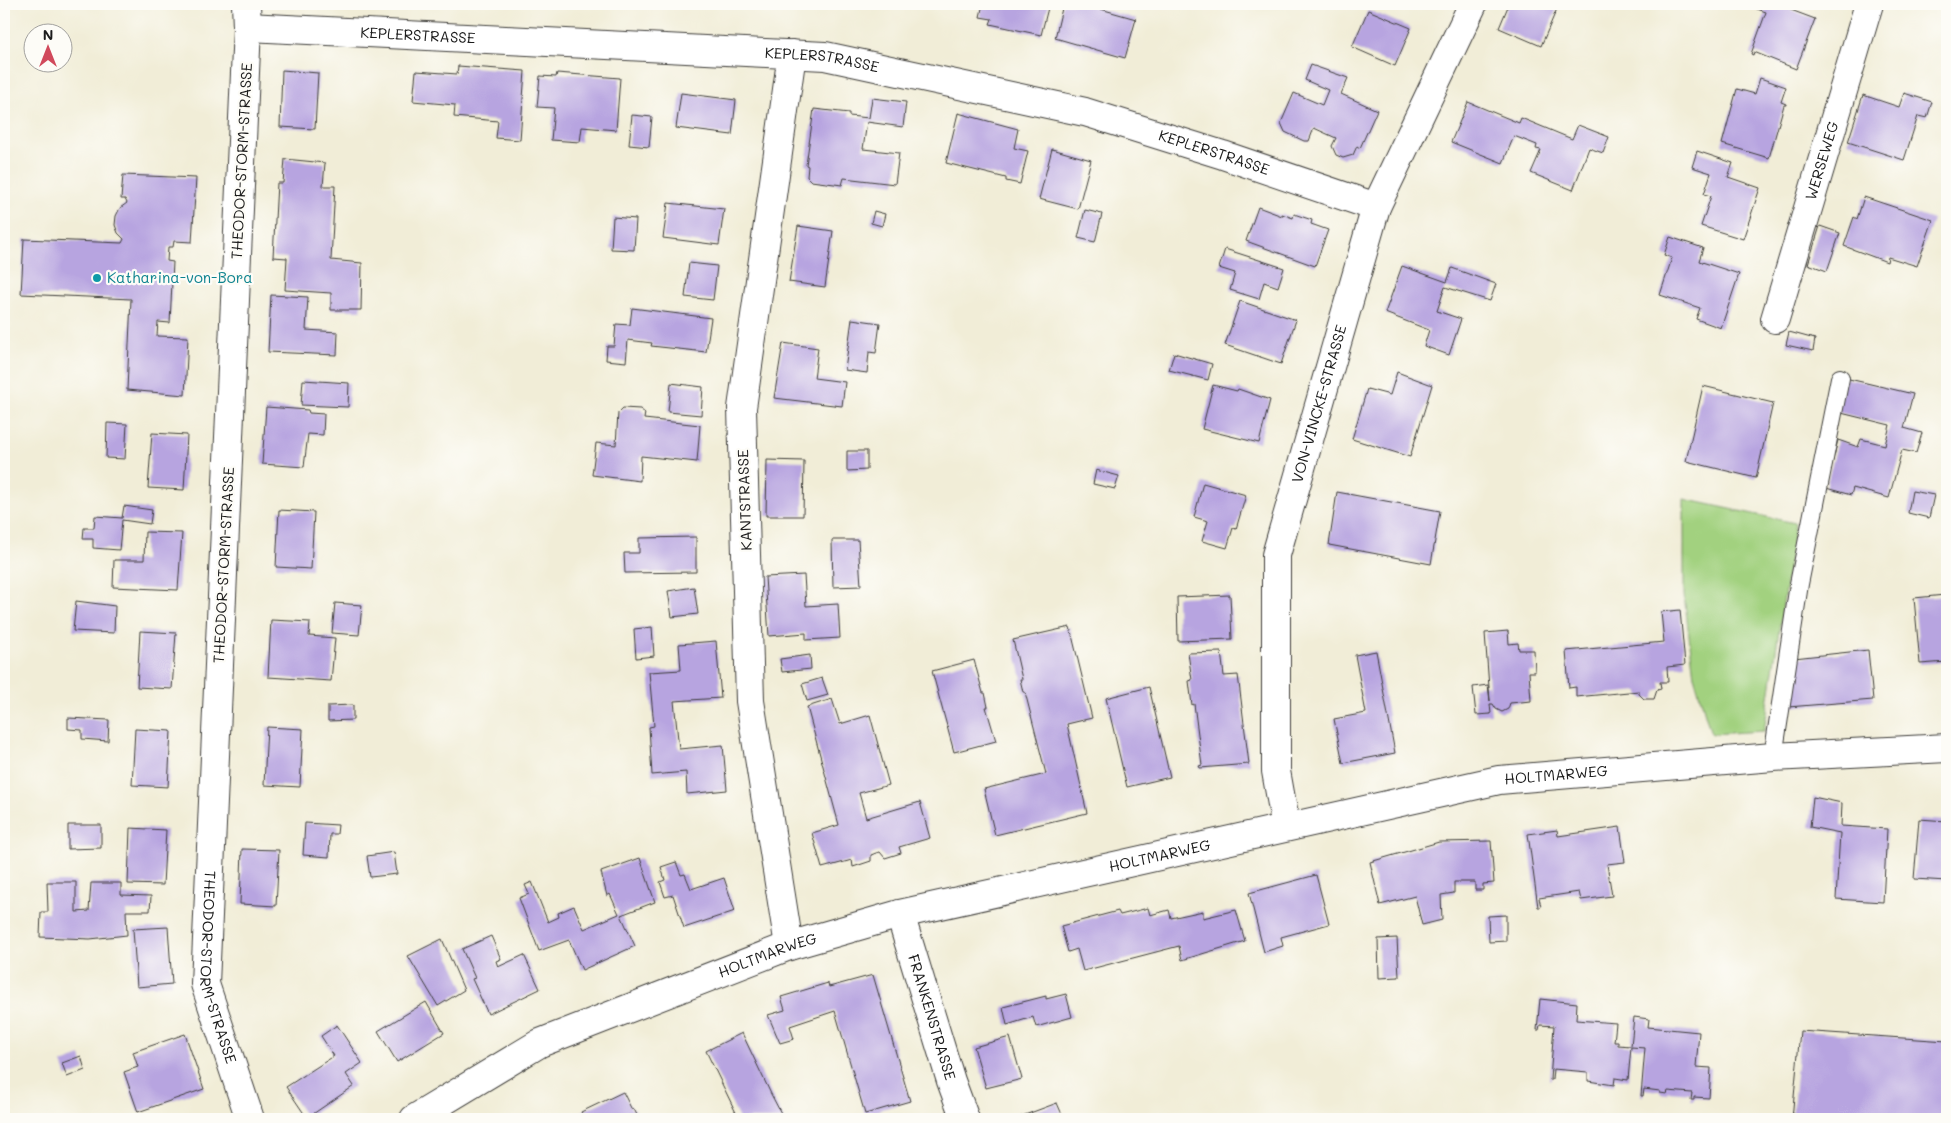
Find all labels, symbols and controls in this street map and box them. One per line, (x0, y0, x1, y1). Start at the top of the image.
north arrow (22, 22, 72, 72)
street label: KEPLERSTRASSE (360, 22, 476, 47)
text: N (43, 25, 53, 44)
street label: KEPLERSTRASSE (764, 42, 881, 76)
street label: THEODOR-STORM-STRASSE (226, 62, 256, 260)
street label: WERSEWEG (1800, 119, 1842, 202)
street label: KEPLERSTRASSE (1156, 125, 1273, 179)
place label: Katharina-von-Bora (107, 267, 253, 287)
marker: Katharina-von-Bora (91, 272, 103, 284)
street label: VON-VINCKE-STRASSE (1286, 322, 1351, 485)
street label: KANTSTRASSE (732, 449, 756, 551)
street label: THEODOR-STORM-STRASSE (208, 466, 238, 664)
street label: HOLTMARWEG (1503, 760, 1609, 789)
street label: HOLTMARWEG (1107, 834, 1212, 876)
street label: THEODOR-STORM-STRASSE (196, 870, 242, 1066)
street label: HOLTMARWEG (715, 928, 819, 982)
street label: FRANKENSTRASSE (904, 952, 961, 1083)

